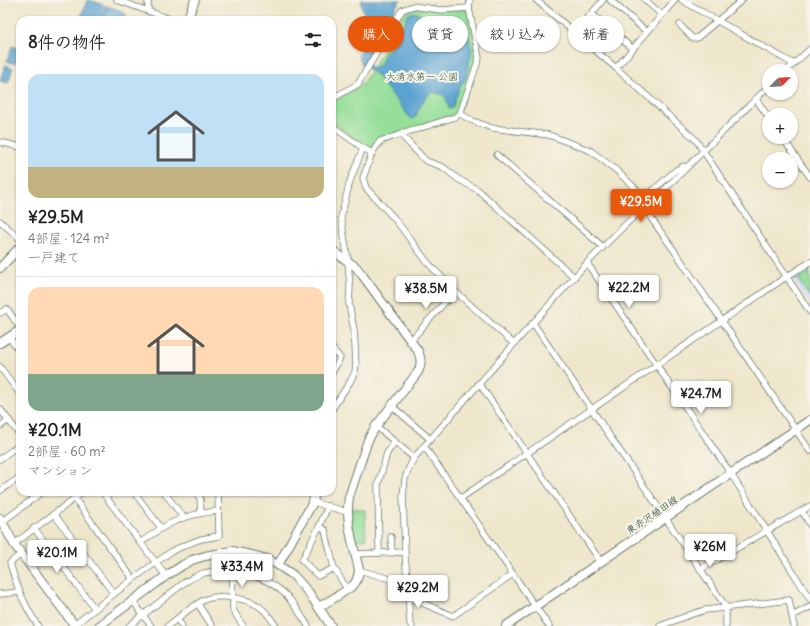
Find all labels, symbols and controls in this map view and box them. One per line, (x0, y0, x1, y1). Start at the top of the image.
chip: 購入 (348, 16, 404, 52)
chip: 賃貸 (412, 16, 468, 52)
chip: 絞り込み (476, 16, 560, 52)
chip: 新着 (568, 16, 624, 52)
icon: filters (302, 29, 324, 51)
text: 8件の物件 (28, 31, 106, 53)
north arrow (762, 64, 798, 100)
map controls (762, 64, 798, 188)
park label: 大清水第一 公園 (386, 70, 458, 83)
icon: home (140, 100, 212, 172)
button: + (762, 108, 798, 144)
button: − (762, 152, 798, 188)
pin: ¥29.5M (608, 189, 674, 223)
text: ¥29.5M (620, 193, 662, 210)
text: ¥29.5M (28, 206, 84, 228)
text: 4部屋 · 124 m² (28, 230, 110, 247)
text: 一戸建て (28, 249, 80, 266)
pin: ¥22.2M (596, 275, 662, 309)
pin: ¥38.5M (393, 276, 459, 310)
text: ¥22.2M (608, 279, 650, 296)
text: ¥38.5M (404, 280, 448, 297)
icon: home (140, 313, 212, 385)
pin: ¥24.7M (668, 381, 734, 415)
text: ¥24.7M (680, 385, 722, 402)
text: ¥20.1M (28, 419, 82, 441)
text: 2部屋 · 60 m² (28, 443, 106, 460)
text: マンション (28, 462, 92, 479)
street label: 東赤沢植田線 (623, 493, 681, 537)
pin: ¥26M (686, 534, 734, 568)
text: ¥26M (694, 538, 726, 555)
pin: ¥20.1M (24, 540, 90, 574)
text: ¥20.1M (36, 544, 78, 561)
pin: ¥33.4M (209, 554, 275, 588)
text: ¥33.4M (221, 558, 263, 575)
pin: ¥29.2M (385, 575, 451, 609)
text: ¥29.2M (397, 579, 439, 596)

